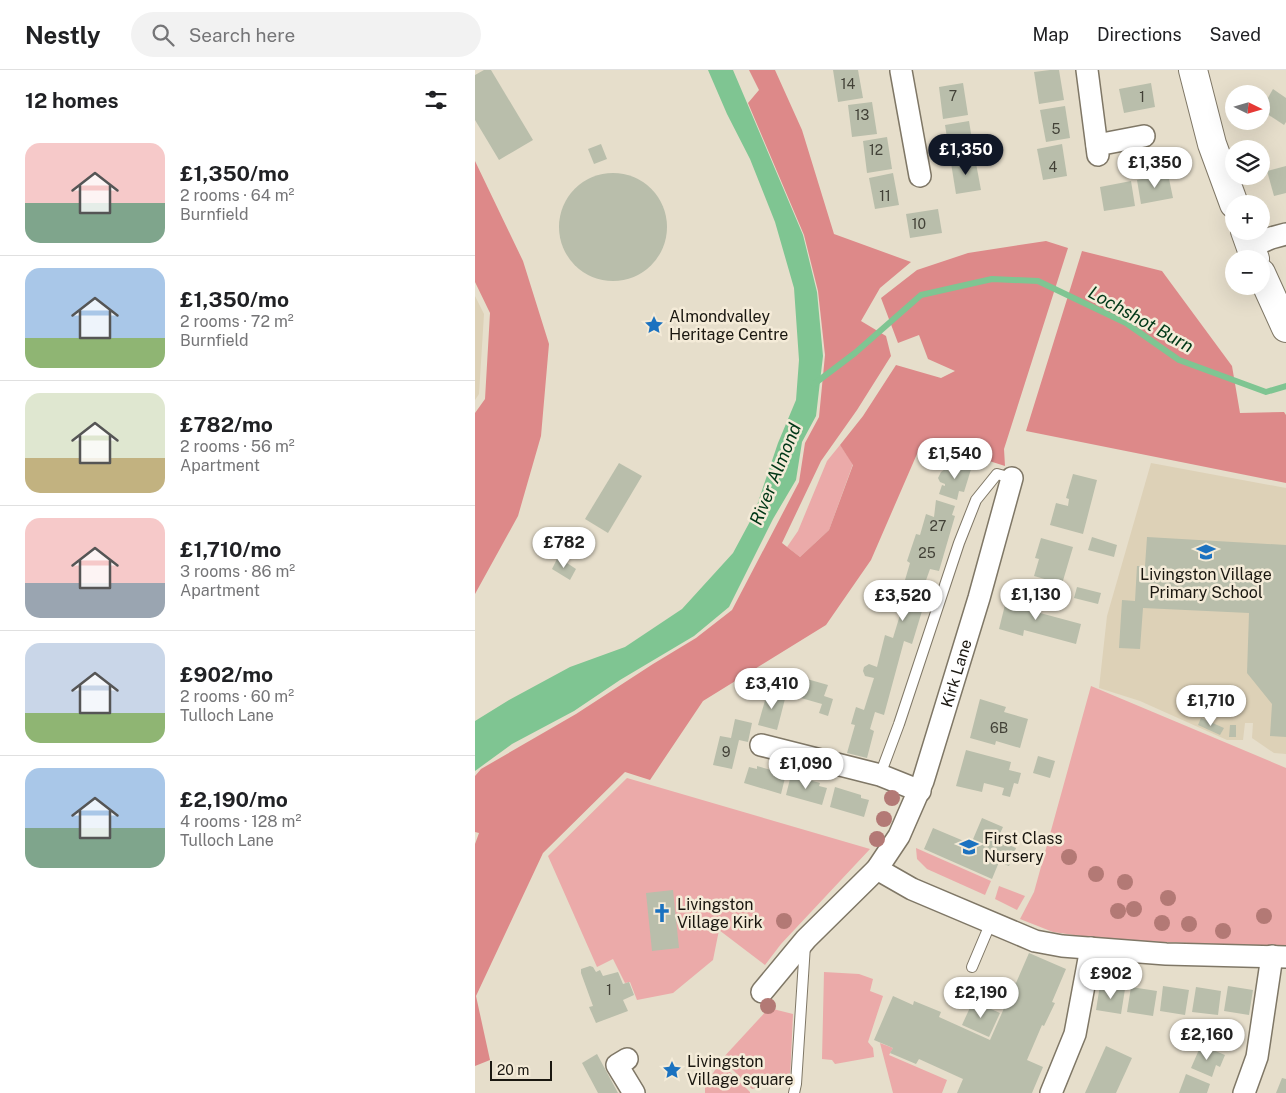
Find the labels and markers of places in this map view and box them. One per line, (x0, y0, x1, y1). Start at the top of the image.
pin: £1,350 (925, 134, 1007, 176)
pin: £1,350 (1114, 146, 1196, 189)
place label: Almondvalley Heritage Centre (669, 307, 788, 344)
place icon: Almondvalley Heritage Centre (643, 314, 665, 336)
pin: £1,540 (914, 438, 996, 480)
pin: £782 (534, 526, 594, 569)
school or university icon: Livingston Village Primary School (1195, 541, 1217, 563)
place label: Livingston Village Primary School (1140, 565, 1272, 602)
pin: £1,130 (995, 578, 1077, 621)
pin: £3,520 (862, 580, 944, 622)
pin: £3,410 (731, 668, 813, 710)
pin: £1,710 (1170, 684, 1252, 727)
pin: £1,090 (765, 748, 847, 790)
place label: First Class Nursery (984, 829, 1063, 866)
school or university icon: First Class Nursery (958, 836, 980, 858)
place label: Livingston Village Kirk (677, 895, 763, 932)
church icon: Livingston Village Kirk (651, 902, 673, 924)
pin: £902 (1081, 958, 1141, 1000)
pin: £2,190 (940, 976, 1022, 1019)
pin: £2,160 (1166, 1018, 1248, 1061)
place label: Livingston Village square (687, 1052, 794, 1089)
place icon: Livingston Village square (661, 1059, 683, 1081)

